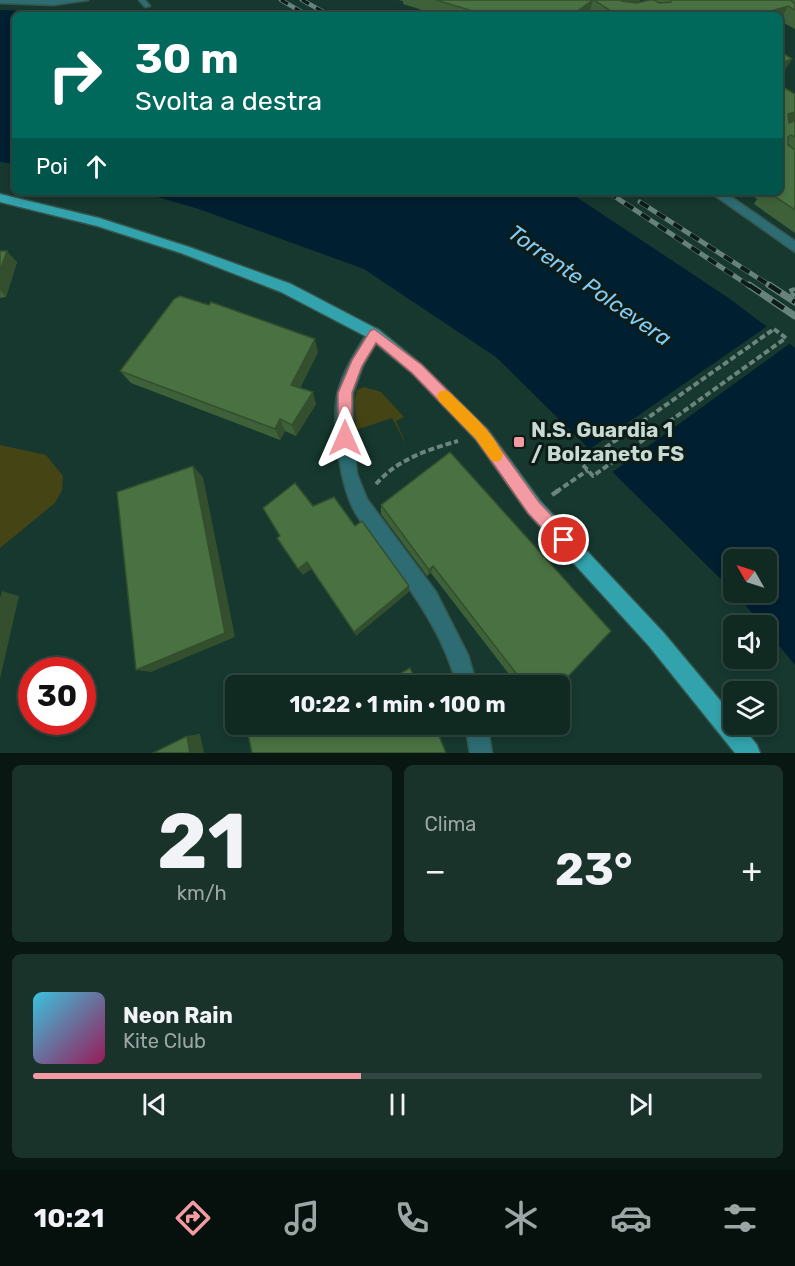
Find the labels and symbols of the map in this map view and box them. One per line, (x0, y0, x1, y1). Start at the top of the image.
water label: Torrente Polcevera (503, 219, 677, 352)
position arrow (313, 406, 377, 470)
place label: N.S. Guardia 1 / Bolzaneto FS (531, 417, 684, 466)
marker: N.S. Guardia 1 / Bolzaneto FS (512, 435, 526, 449)
pin (538, 514, 589, 565)
north arrow (723, 549, 777, 603)
speed limit sign: 30 (18, 657, 96, 735)

